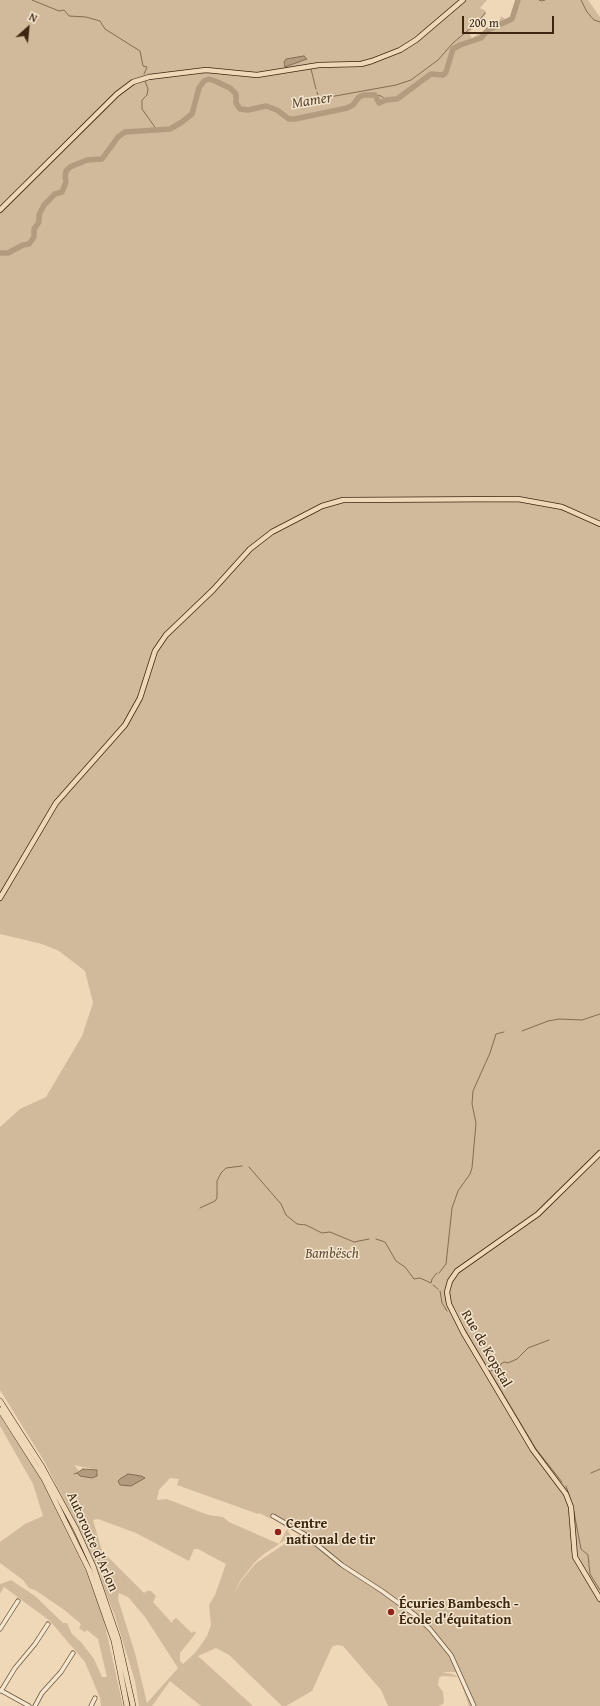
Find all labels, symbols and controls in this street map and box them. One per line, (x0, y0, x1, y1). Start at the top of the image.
north arrow (8, 8, 48, 48)
scale bar (464, 8, 556, 34)
text: N (27, 9, 40, 26)
text: 200 m (469, 14, 499, 31)
water label: Mamer (290, 89, 334, 113)
park label: Bambësch (305, 1246, 359, 1262)
street label: Rue de Kopstal (457, 1307, 515, 1391)
street label: Autoroute d'Arlon (63, 1490, 121, 1594)
place label: Centre national de tir (286, 1516, 375, 1548)
marker: Centre national de tir (273, 1527, 283, 1537)
place label: Écuries Bambesch - École d'équitation (399, 1596, 519, 1628)
marker: Écuries Bambesch - École d'équitation (386, 1607, 396, 1617)

